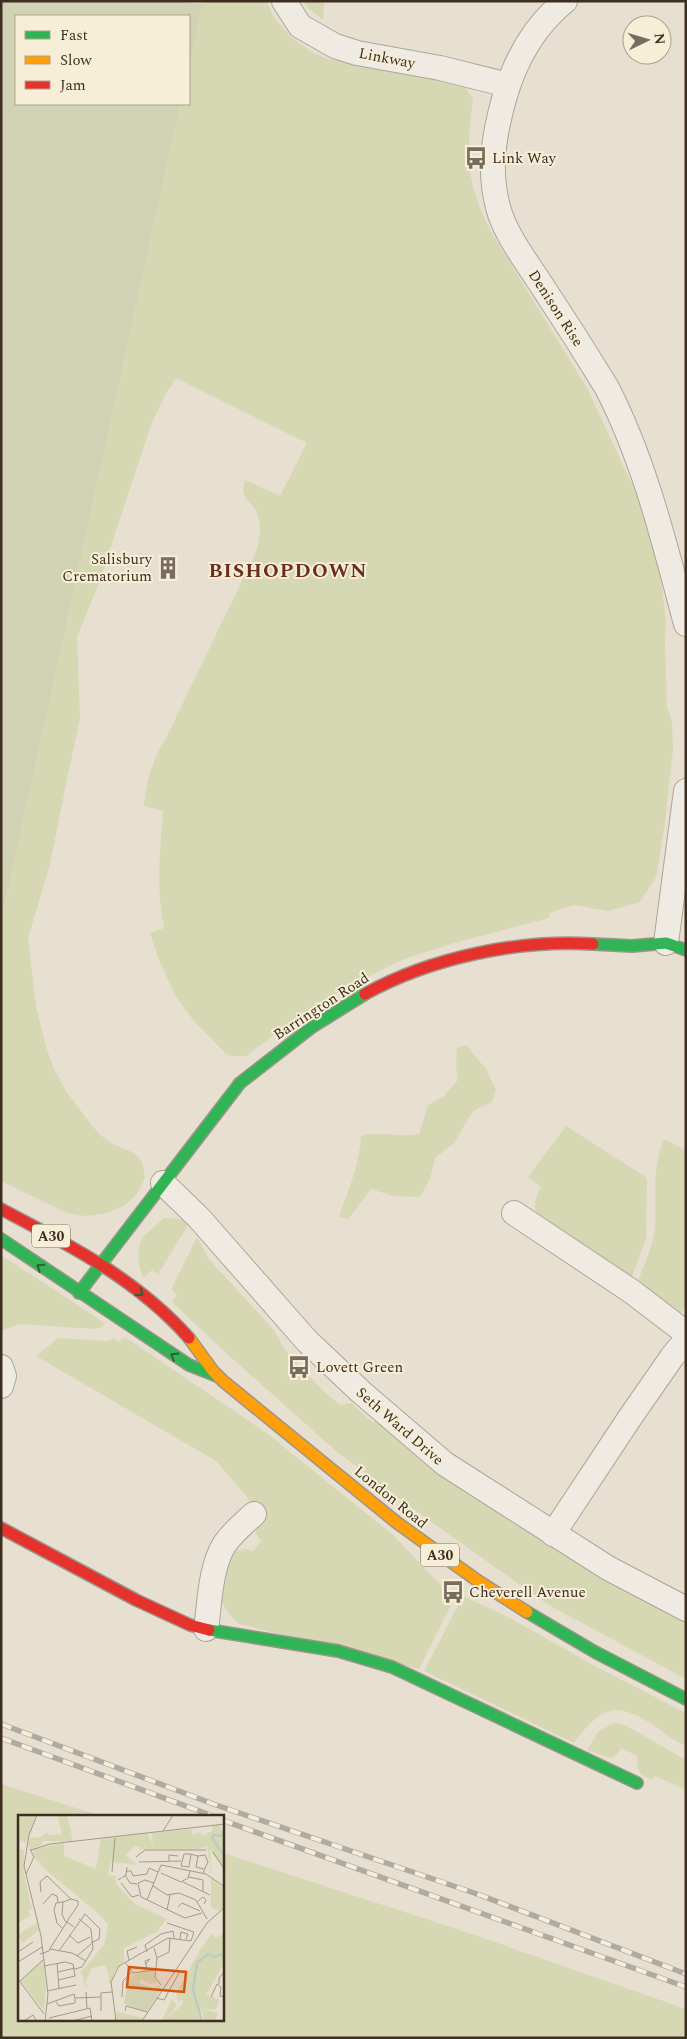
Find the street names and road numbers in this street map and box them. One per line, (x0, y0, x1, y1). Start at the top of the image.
street label: Linkway (357, 42, 418, 75)
street label: Denison Rise (522, 265, 589, 351)
street label: Barrington Road (269, 967, 374, 1046)
road number: A30 (32, 1224, 70, 1248)
street label: Seth Ward Drive (351, 1382, 449, 1471)
street label: London Road (349, 1460, 433, 1534)
road number: A30 (421, 1544, 459, 1566)

